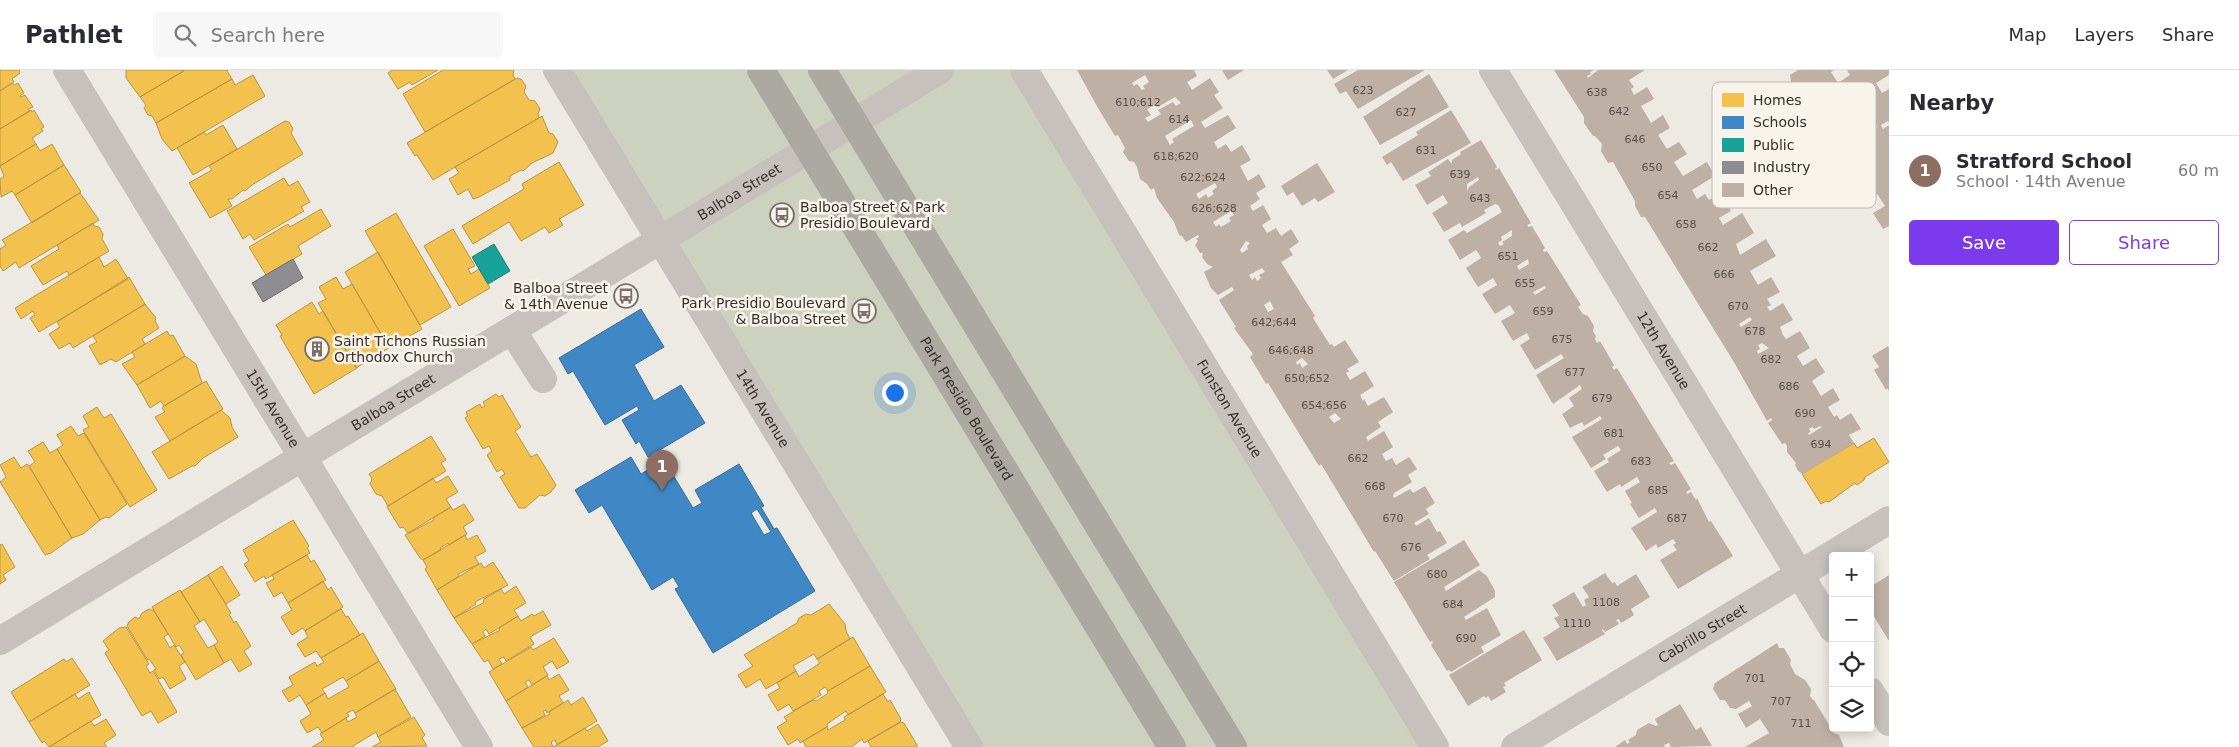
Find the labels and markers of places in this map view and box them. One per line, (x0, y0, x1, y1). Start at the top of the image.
place label: Balboa Street & Park Presidio Boulevard (800, 199, 946, 231)
bus stop icon: Balboa Street & Park Presidio Boulevard (769, 202, 795, 228)
place label: Balboa Street & 14th Avenue (504, 280, 608, 312)
bus stop icon: Balboa Street & 14th Avenue (613, 283, 639, 309)
place label: Park Presidio Boulevard & Balboa Street (681, 295, 847, 327)
bus stop icon: Park Presidio Boulevard & Balboa Street (851, 298, 877, 324)
place label: Saint Tichons Russian Orthodox Church (334, 333, 486, 365)
building icon: Saint Tichons Russian Orthodox Church (304, 336, 330, 362)
pin: 1 (646, 450, 678, 491)

